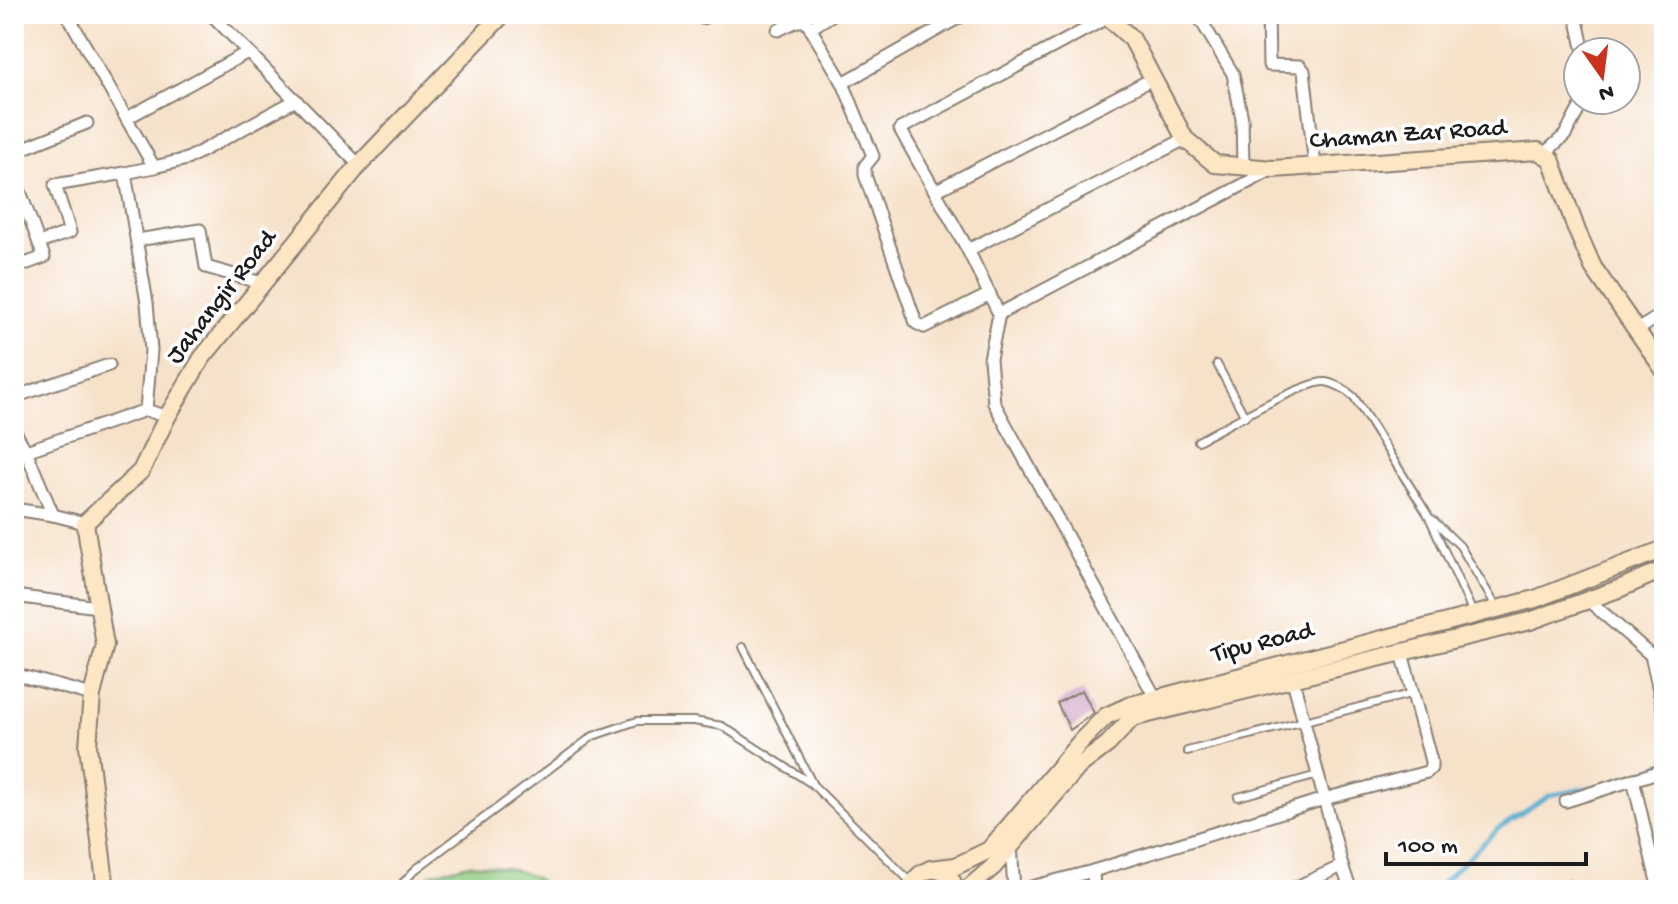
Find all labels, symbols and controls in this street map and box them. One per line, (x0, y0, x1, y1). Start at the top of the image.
north arrow (1562, 36, 1642, 116)
text: N (1596, 77, 1616, 106)
street label: Chaman Zar Road (1309, 114, 1509, 158)
street label: Jahangir Road (161, 223, 286, 371)
street label: Tipu Road (1207, 616, 1319, 672)
scale bar (1386, 816, 1586, 866)
text: 100 m (1397, 833, 1458, 862)

